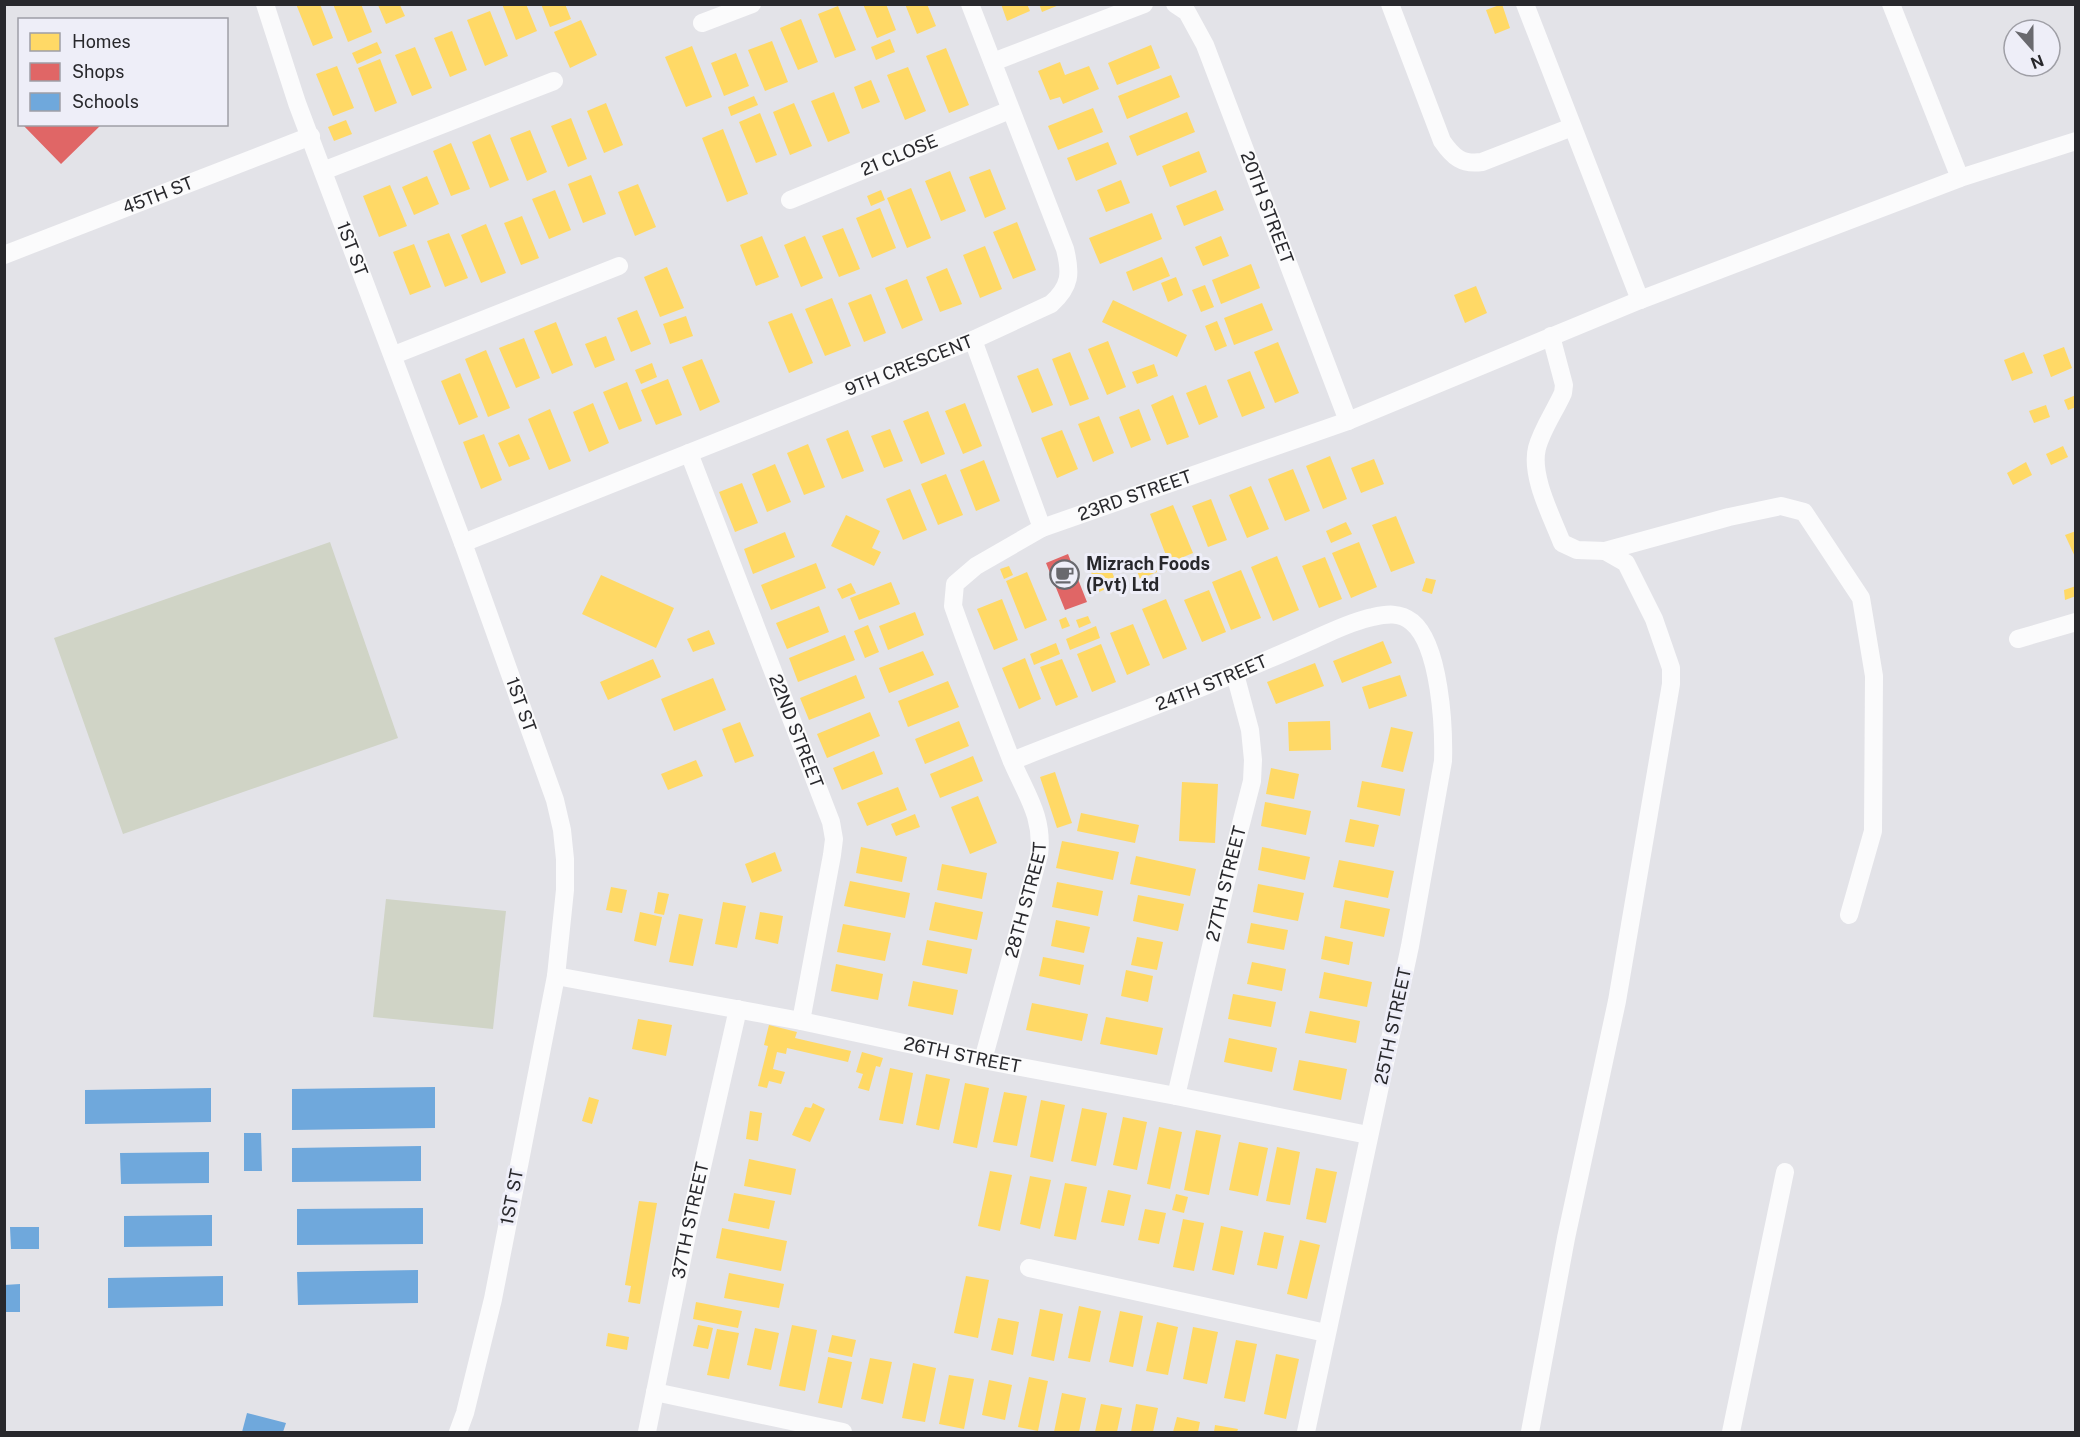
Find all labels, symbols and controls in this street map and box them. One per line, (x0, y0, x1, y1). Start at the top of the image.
legend (18, 18, 228, 126)
north arrow (2002, 18, 2062, 78)
text: Homes (72, 31, 131, 52)
text: N (2028, 50, 2046, 73)
text: Shops (72, 61, 124, 82)
text: Schools (72, 91, 139, 112)
street label: 21 CLOSE (857, 130, 941, 180)
street label: 20TH STREET (1236, 148, 1298, 267)
street label: 45TH ST (119, 172, 196, 218)
street label: 1ST ST (333, 219, 372, 279)
street label: 9TH CRESCENT (842, 330, 976, 400)
street label: 23RD STREET (1075, 465, 1195, 525)
place label: Mizrach Foods (Pvt) Ltd (1086, 553, 1210, 595)
cafe icon: Mizrach Foods (Pvt) Ltd (1049, 558, 1081, 590)
street label: 24TH STREET (1152, 650, 1270, 715)
street label: 22ND STREET (765, 671, 828, 791)
street label: 1ST ST (502, 674, 541, 735)
street label: 27TH STREET (1201, 823, 1250, 944)
street label: 28TH STREET (1000, 841, 1050, 960)
street label: 25TH STREET (1370, 965, 1415, 1086)
street label: 26TH STREET (902, 1032, 1023, 1077)
street label: 37TH STREET (667, 1160, 713, 1281)
street label: 1ST ST (496, 1167, 527, 1227)

